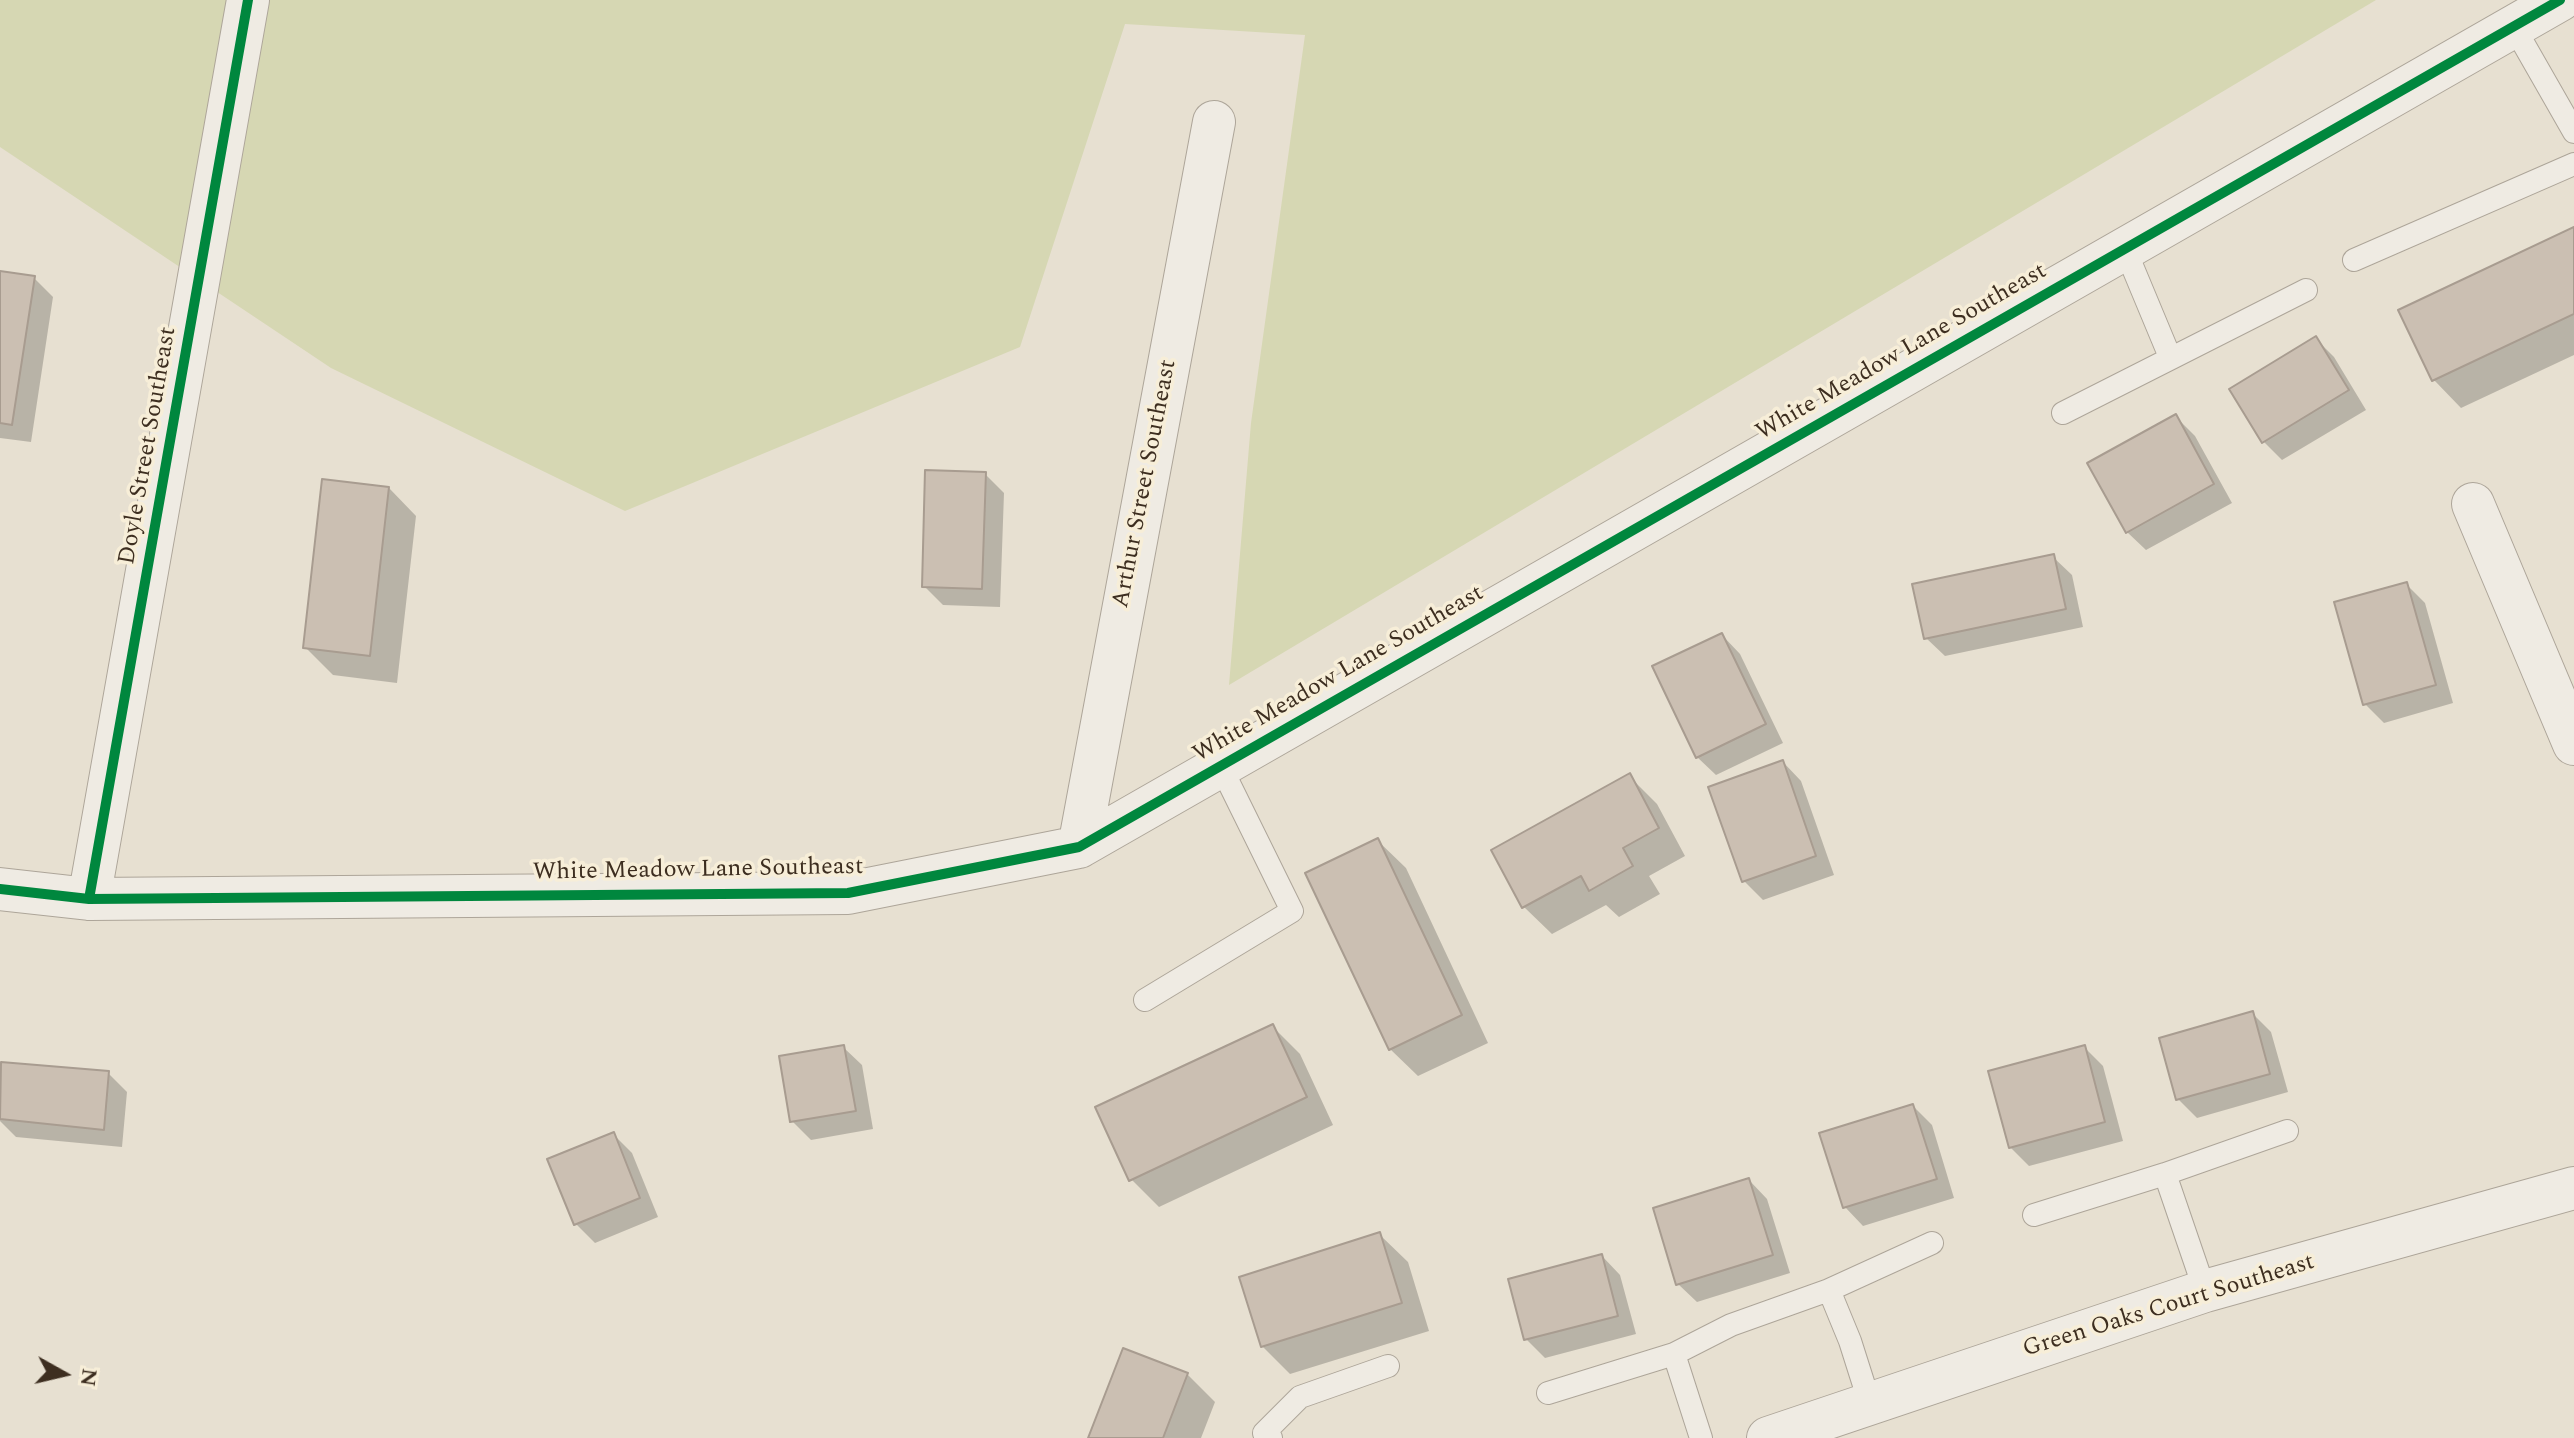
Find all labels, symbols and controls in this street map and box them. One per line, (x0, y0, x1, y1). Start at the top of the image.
street label: White Meadow Lane Southeast (1752, 258, 2052, 448)
street label: Doyle Street Southeast (114, 325, 184, 567)
street label: Arthur Street Southeast (1108, 357, 1184, 611)
street label: White Meadow Lane Southeast (1189, 580, 1489, 770)
street label: White Meadow Lane Southeast (532, 854, 864, 888)
street label: Green Oaks Court Southeast (2020, 1249, 2318, 1365)
north arrow (24, 1334, 104, 1414)
text: N (71, 1366, 106, 1389)

